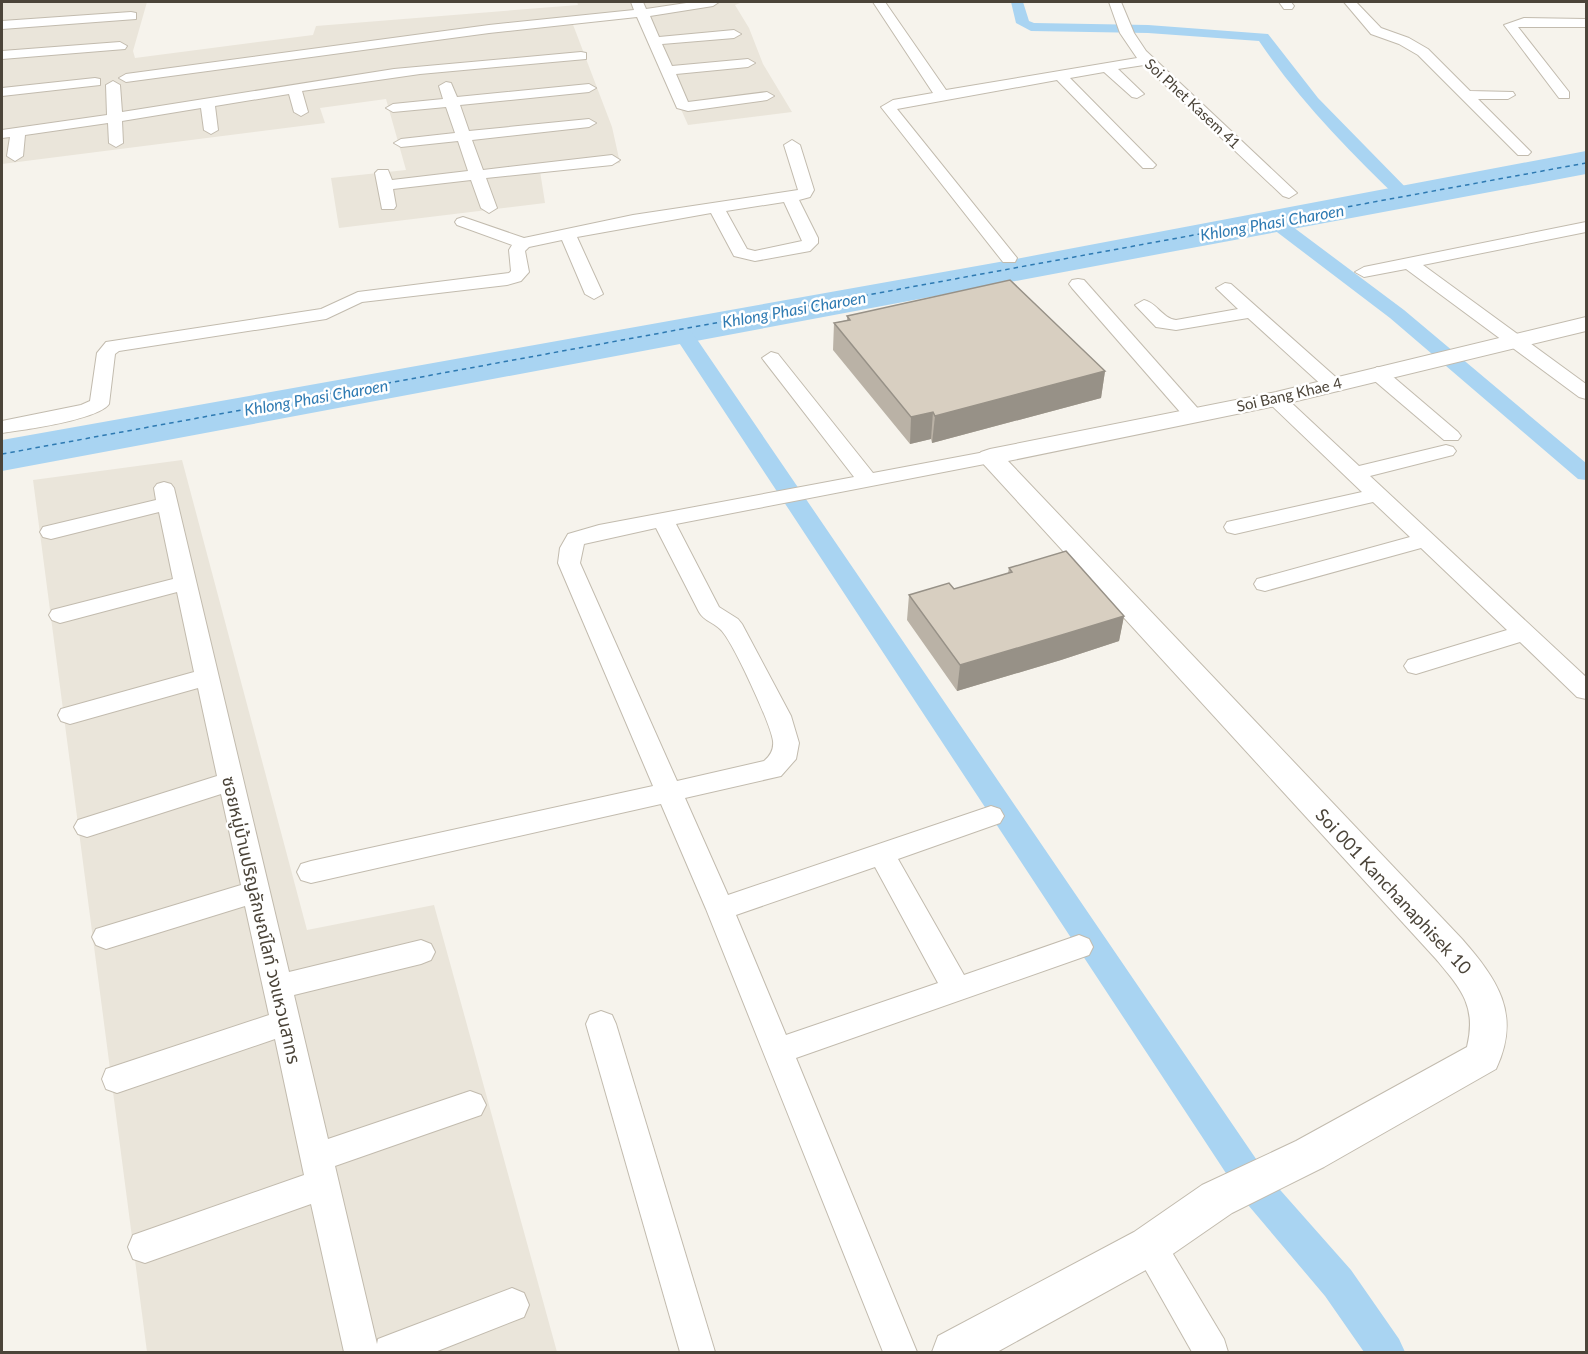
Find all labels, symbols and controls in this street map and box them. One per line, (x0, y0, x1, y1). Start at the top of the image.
street label: Soi Phet Kasem 41 (1142, 54, 1244, 152)
water label: Khlong Phasi Charoen (1199, 200, 1345, 244)
water label: Khlong Phasi Charoen (721, 287, 867, 331)
street label: Soi Bang Khae 4 (1235, 373, 1344, 415)
water label: Khlong Phasi Charoen (243, 375, 389, 419)
street label: ซอยหมู่บ้านปริญลักษณ์ไลท์ วงแหวนสาทร (216, 774, 306, 1067)
street label: Soi 001 Kanchanaphisek 10 (1311, 804, 1477, 978)

